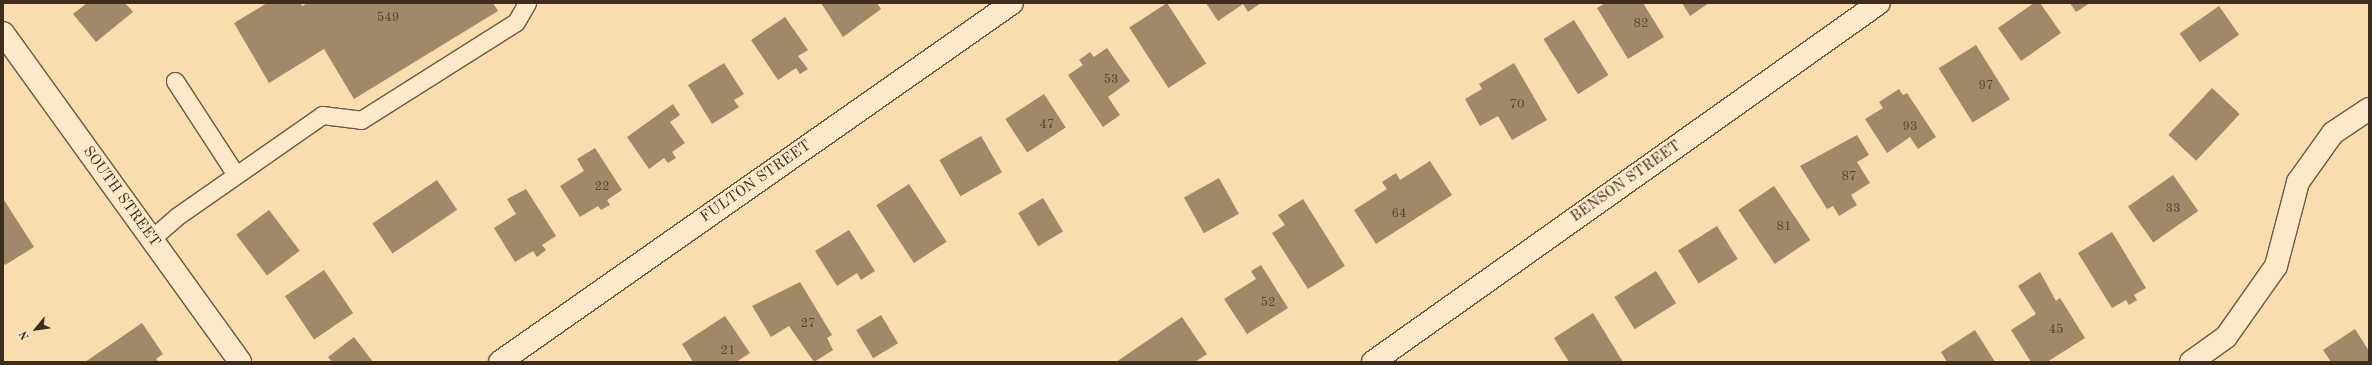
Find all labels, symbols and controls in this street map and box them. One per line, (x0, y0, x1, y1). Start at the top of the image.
house number: 549 (377, 10, 399, 26)
house number: 82 (1633, 16, 1649, 32)
house number: 53 (1103, 72, 1119, 88)
house number: 97 (1978, 78, 1994, 94)
house number: 70 (1509, 97, 1525, 113)
house number: 47 (1039, 117, 1055, 133)
house number: 93 (1902, 119, 1918, 135)
street label: FULTON STREET (697, 137, 815, 227)
street label: BENSON STREET (1568, 137, 1684, 227)
street label: SOUTH STREET (78, 143, 164, 251)
house number: 87 (1841, 169, 1857, 185)
house number: 22 (594, 179, 610, 195)
house number: 33 (2165, 201, 2181, 217)
house number: 64 (1391, 206, 1407, 222)
house number: 81 (1776, 219, 1792, 235)
house number: 52 (1260, 295, 1276, 311)
north arrow (16, 309, 56, 349)
house number: 27 (800, 316, 816, 332)
house number: 45 (2048, 322, 2064, 338)
text: N (18, 329, 32, 341)
house number: 21 (720, 343, 736, 359)

